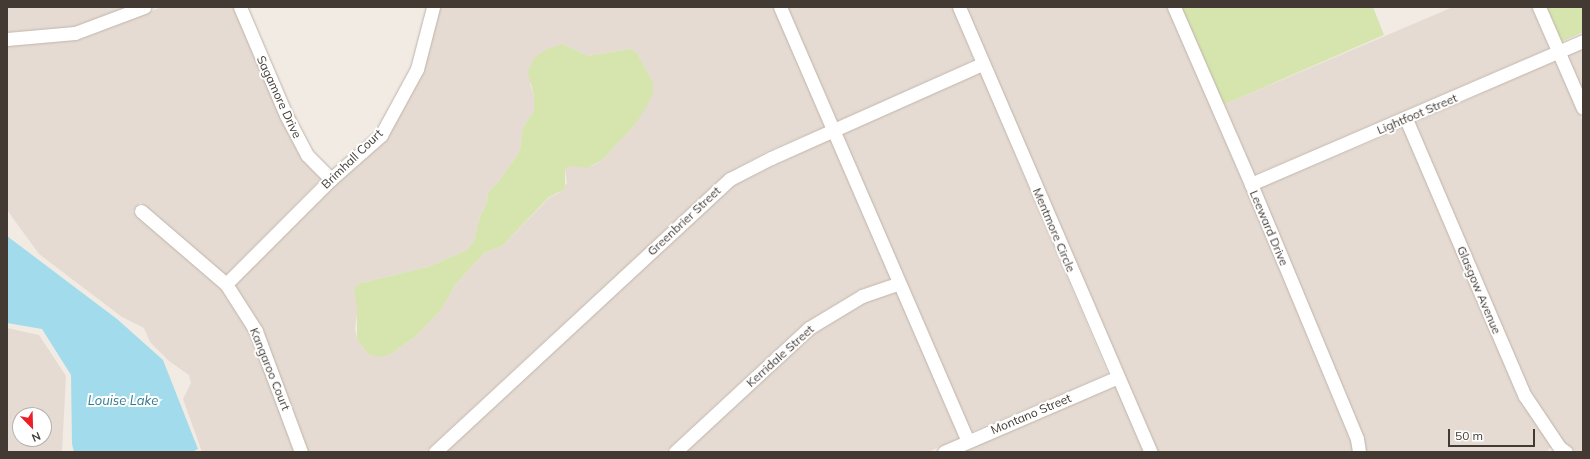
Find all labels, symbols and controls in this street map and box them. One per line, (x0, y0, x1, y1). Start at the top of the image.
street label: Sagamore Drive (254, 53, 304, 141)
street label: Lightfoot Street (1375, 91, 1459, 137)
street label: Brimhall Court (318, 126, 386, 192)
street label: Greenbrier Street (644, 183, 724, 259)
street label: Mentmore Circle (1030, 186, 1078, 274)
street label: Leeward Drive (1247, 188, 1291, 268)
street label: Glasgow Avenue (1454, 244, 1504, 336)
street label: Kerridale Street (743, 322, 817, 390)
street label: Kangaroo Court (247, 326, 293, 412)
street label: Montano Street (989, 391, 1073, 437)
water label: Louise Lake (88, 392, 158, 408)
north arrow (12, 407, 52, 447)
scale bar (1450, 421, 1537, 447)
text: 50 m (1455, 428, 1483, 443)
text: N (30, 429, 43, 445)

